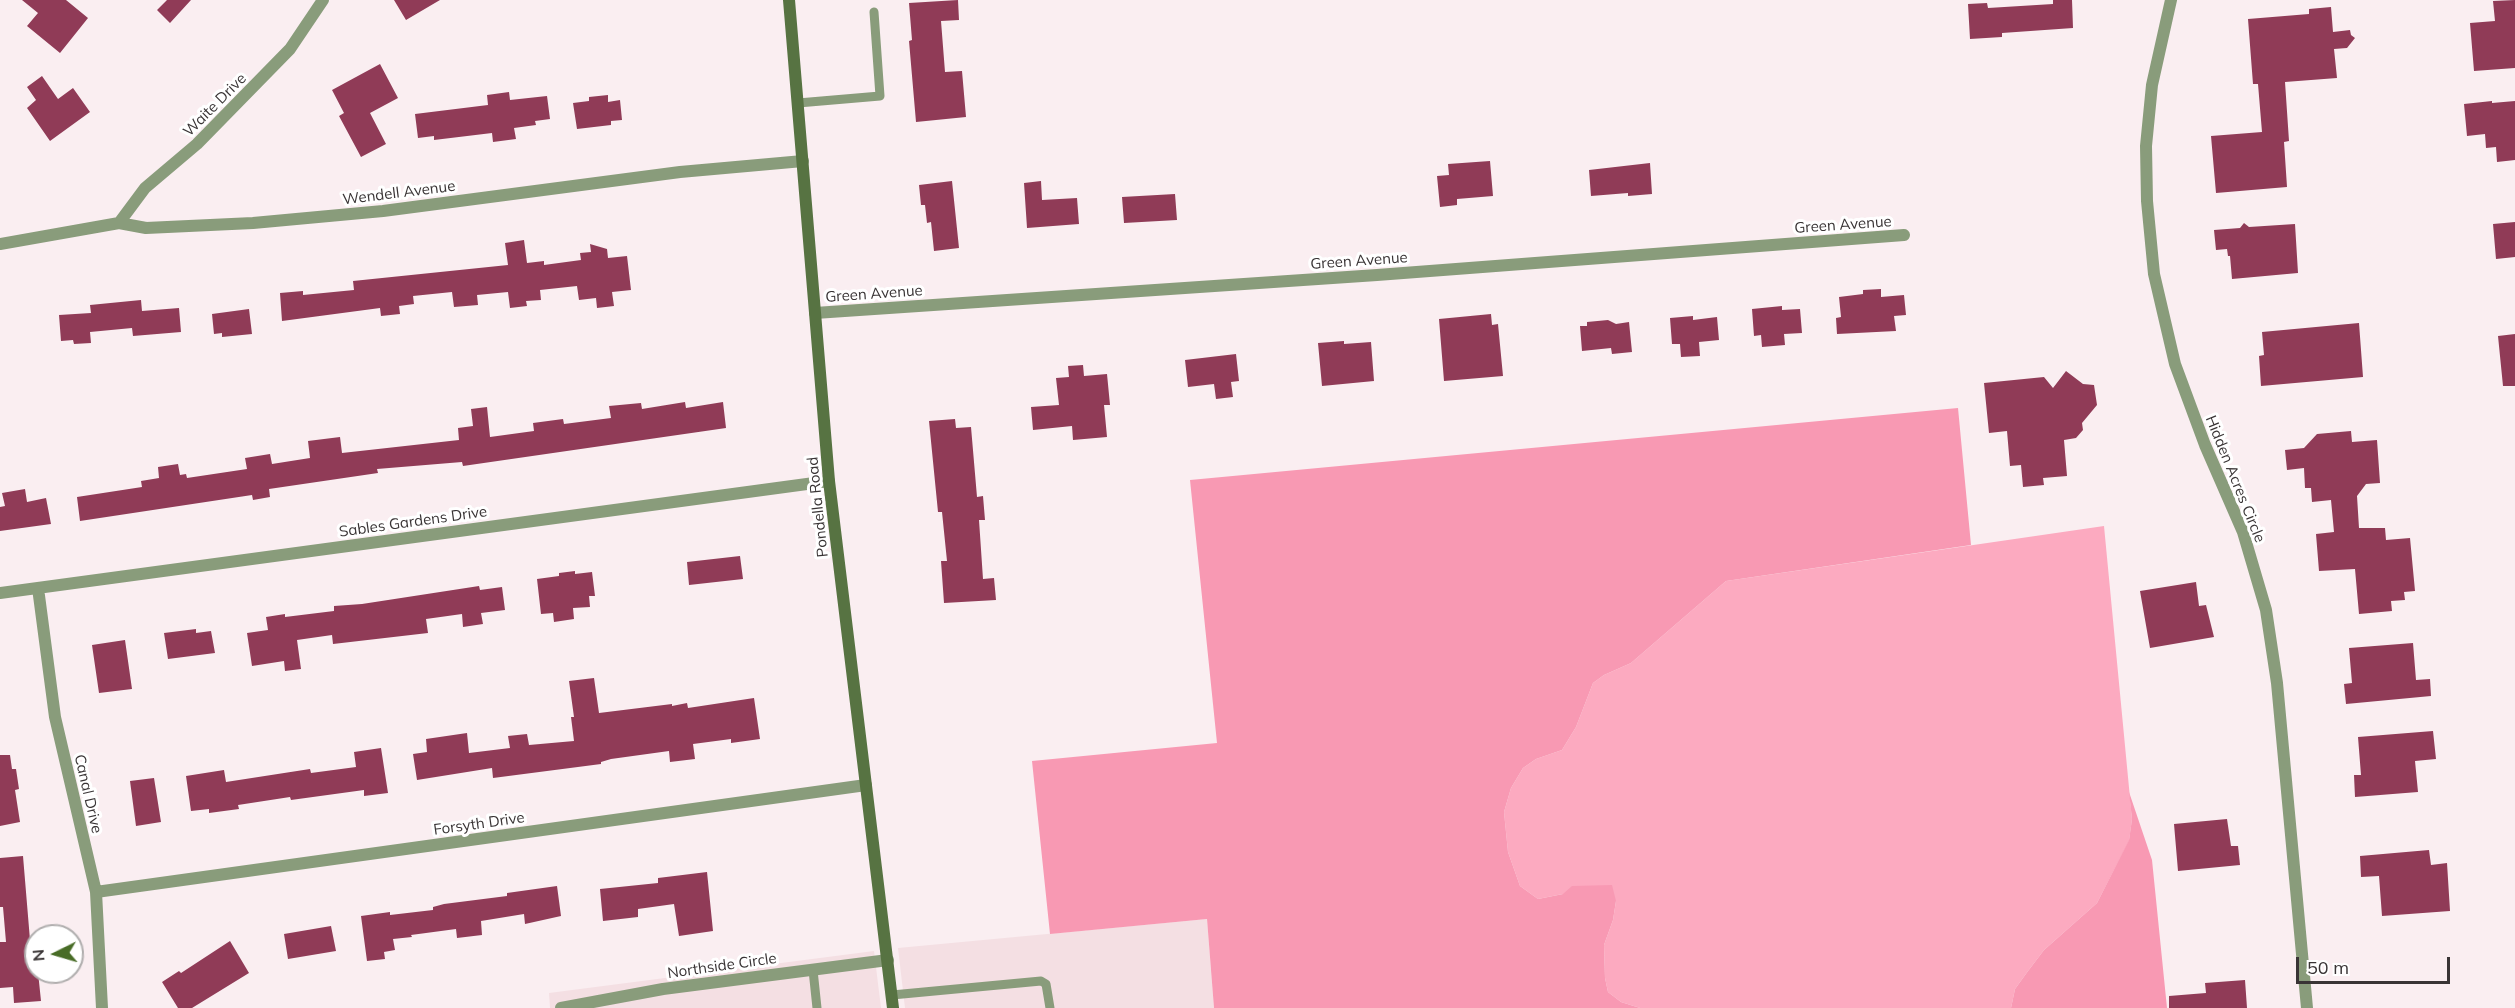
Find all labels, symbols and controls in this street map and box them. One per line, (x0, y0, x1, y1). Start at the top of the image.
street label: Waite Drive (180, 70, 250, 140)
street label: Wendell Avenue (342, 177, 456, 209)
street label: Green Avenue (1794, 213, 1892, 237)
street label: Green Avenue (1310, 249, 1408, 273)
street label: Green Avenue (825, 282, 923, 306)
street label: Hidden Acres Circle (2201, 413, 2269, 545)
street label: Pondella Road (804, 456, 832, 558)
street label: Sables Gardens Drive (338, 503, 488, 541)
street label: Canal Drive (70, 753, 106, 835)
street label: Forsyth Drive (432, 809, 526, 839)
north arrow (24, 924, 84, 984)
scale bar (2299, 945, 2454, 983)
text: N (28, 948, 49, 962)
street label: Northside Circle (666, 949, 778, 983)
text: 50 m (2307, 956, 2349, 979)

